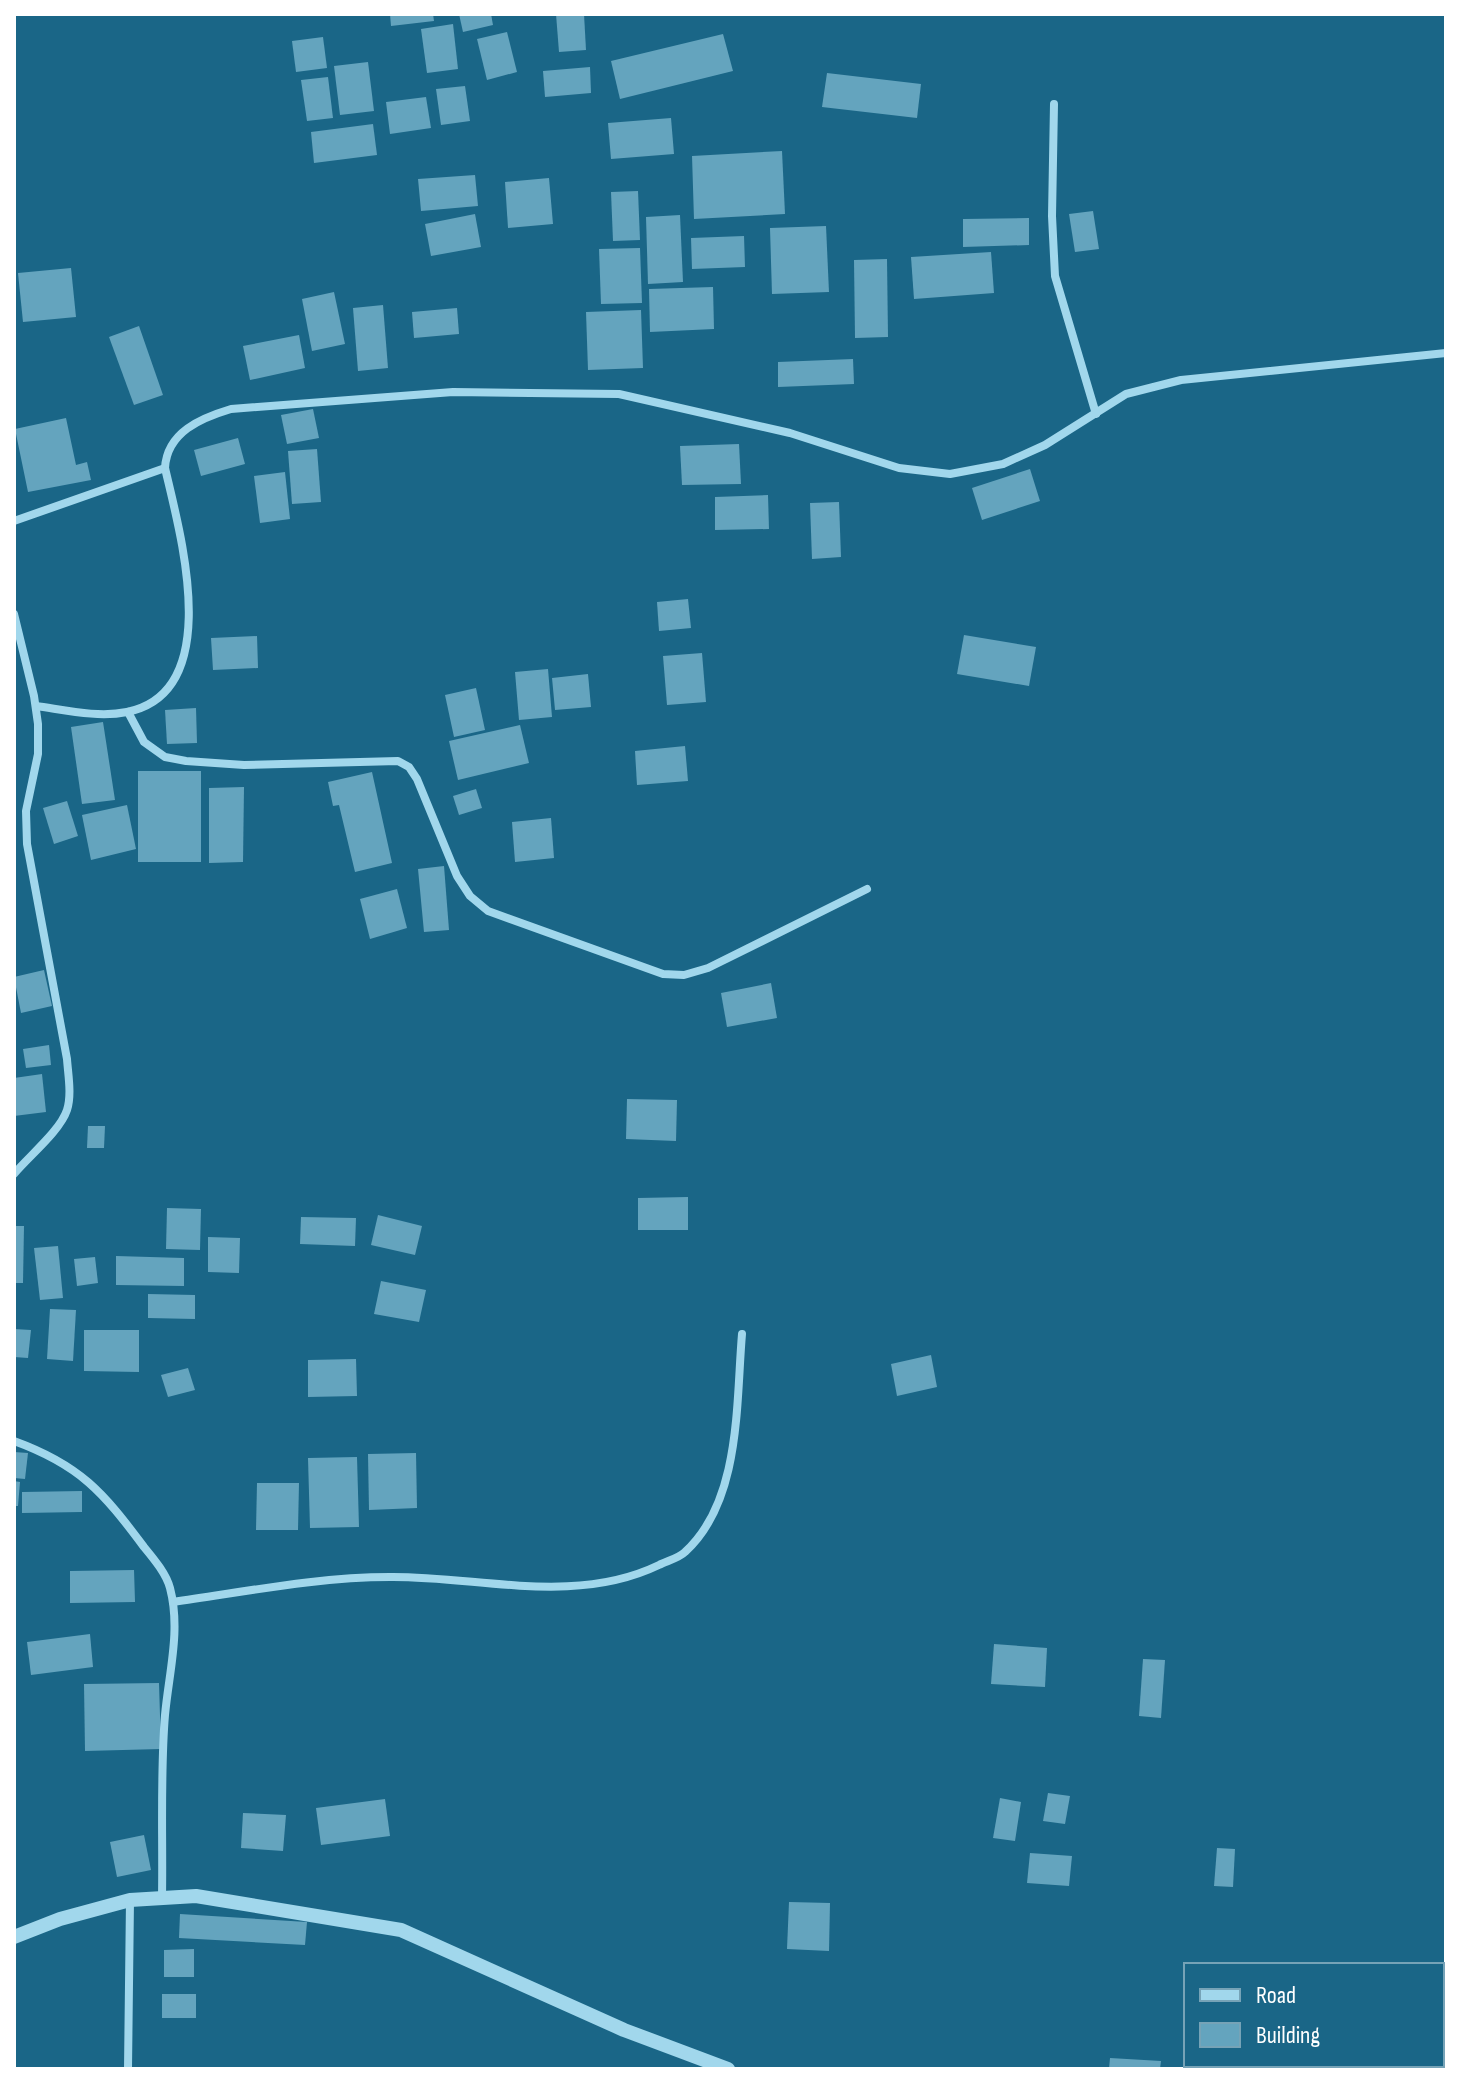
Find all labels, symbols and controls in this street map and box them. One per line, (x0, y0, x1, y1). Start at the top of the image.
legend (1184, 1963, 1444, 2067)
text: Road (1256, 1981, 1296, 2010)
text: Building (1256, 2021, 1320, 2050)

